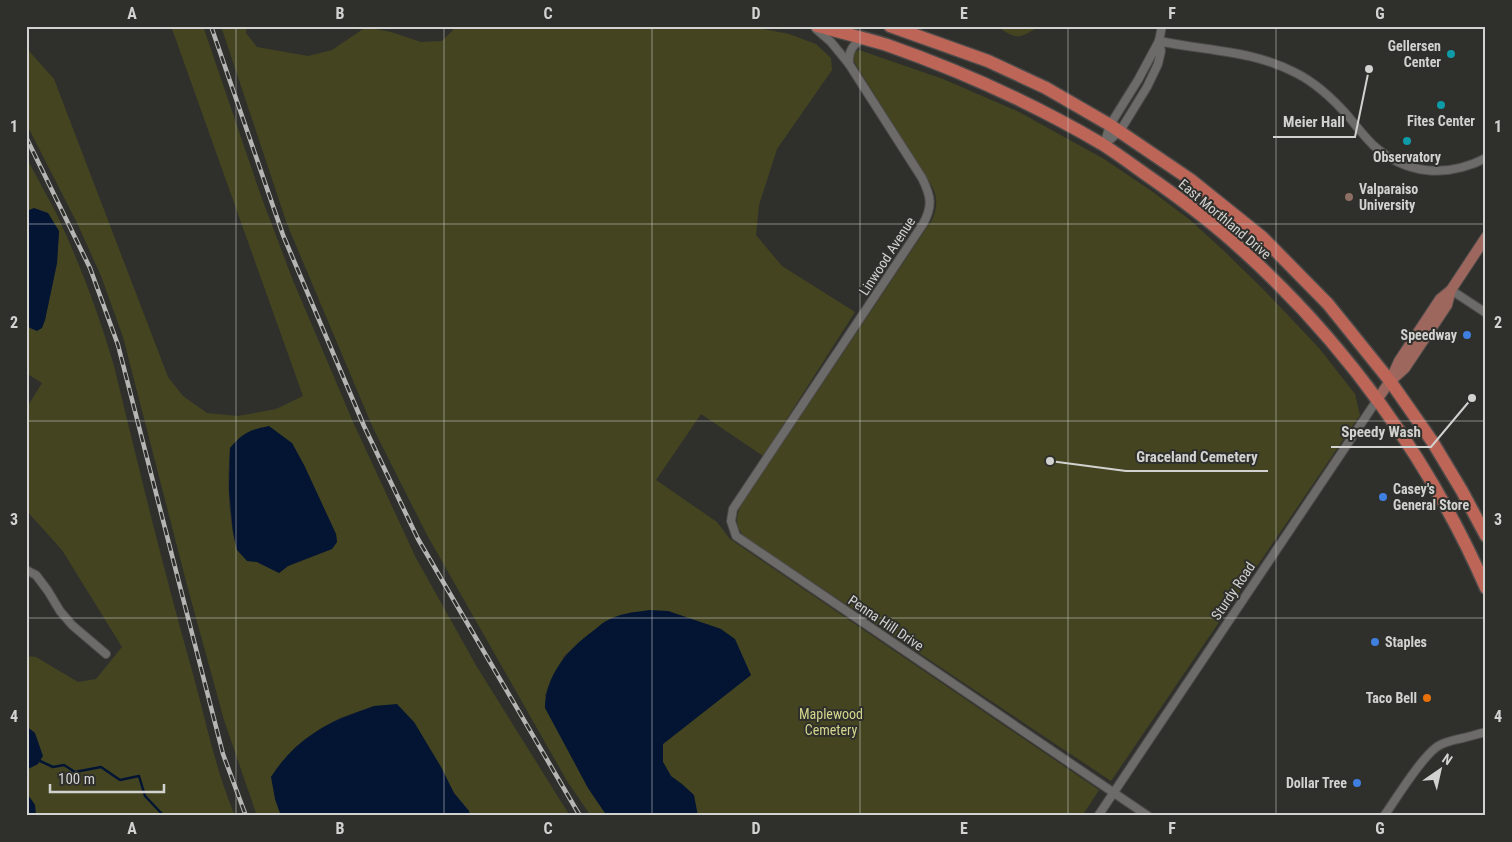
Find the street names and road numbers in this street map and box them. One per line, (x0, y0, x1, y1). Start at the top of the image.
street label: East Morthland Drive (1176, 176, 1275, 262)
street label: Linwood Avenue (856, 213, 919, 298)
street label: Sturdy Road (1208, 559, 1258, 623)
street label: Penna Hill Drive (845, 592, 927, 654)

